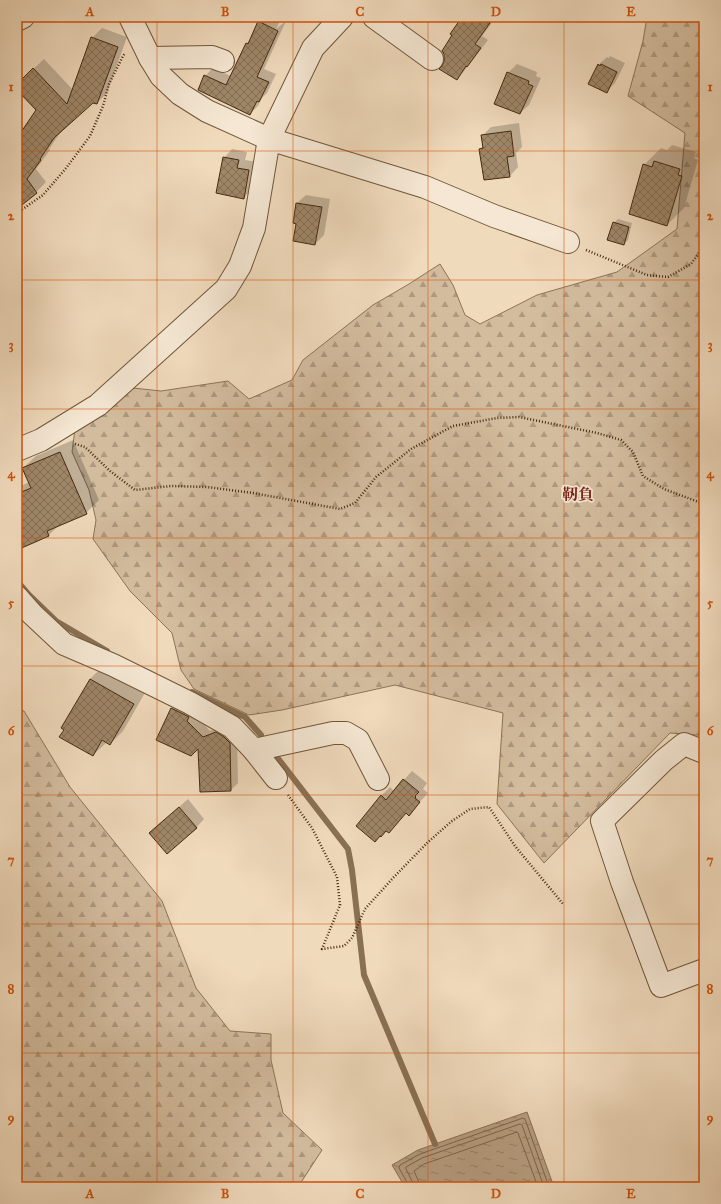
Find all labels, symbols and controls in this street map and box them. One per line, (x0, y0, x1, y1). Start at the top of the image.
text: A (85, 4, 95, 20)
text: B (221, 4, 230, 20)
text: C (356, 4, 365, 20)
text: D (491, 4, 501, 20)
text: E (626, 4, 636, 20)
text: 1 (8, 79, 14, 95)
text: 1 (707, 79, 713, 95)
text: 2 (8, 208, 15, 224)
text: 2 (707, 208, 714, 224)
text: 3 (8, 337, 14, 353)
text: 3 (707, 337, 713, 353)
text: 4 (7, 466, 15, 482)
text: 4 (706, 466, 714, 482)
district label: 靭負 (562, 485, 594, 504)
text: 5 (8, 595, 15, 611)
text: 5 (707, 595, 714, 611)
text: 6 (8, 723, 16, 739)
text: 6 (707, 723, 715, 739)
text: 7 (8, 852, 15, 868)
text: 7 (707, 852, 714, 868)
text: 8 (8, 981, 15, 997)
text: 8 (707, 981, 714, 997)
text: 9 (8, 1110, 15, 1126)
text: 9 (707, 1110, 714, 1126)
text: A (85, 1186, 95, 1202)
text: B (221, 1186, 230, 1202)
text: C (356, 1186, 365, 1202)
text: D (491, 1186, 501, 1202)
text: E (626, 1186, 636, 1202)

